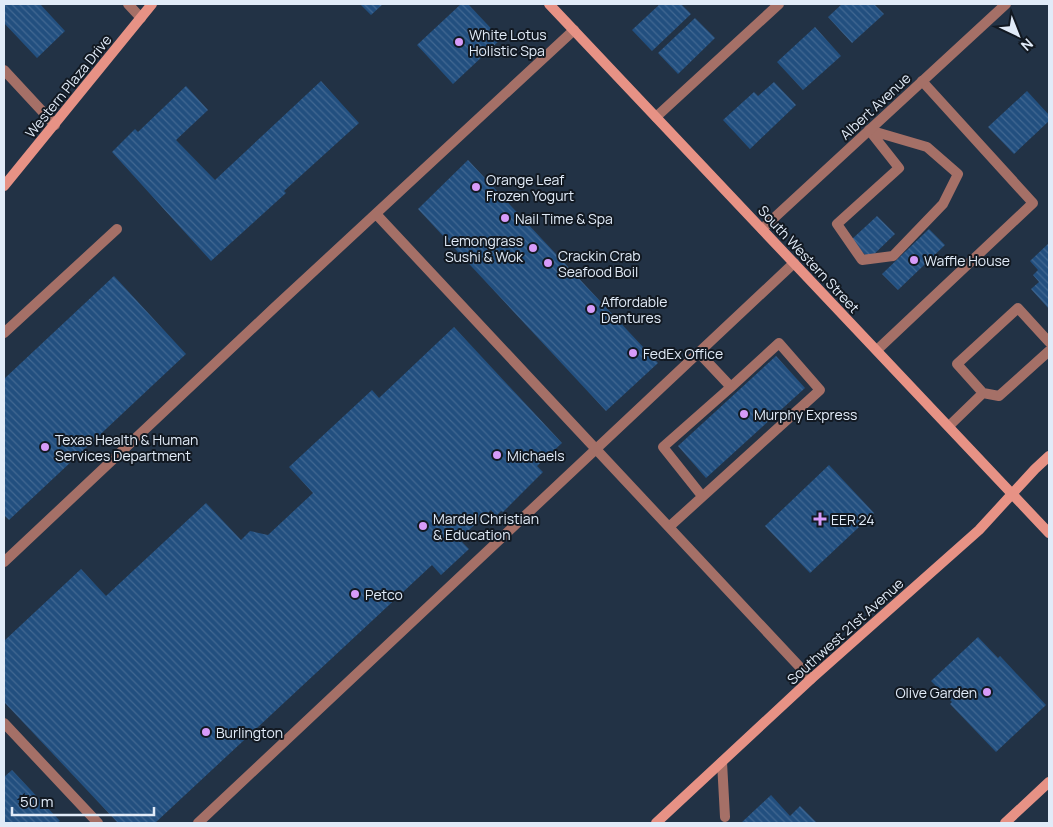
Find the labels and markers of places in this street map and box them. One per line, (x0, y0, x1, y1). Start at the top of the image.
place label: White Lotus Holistic Spa (469, 25, 547, 60)
marker: White Lotus Holistic Spa (453, 36, 465, 48)
place label: Orange Leaf Frozen Yogurt (486, 170, 574, 205)
marker: Orange Leaf Frozen Yogurt (470, 181, 482, 193)
place label: Nail Time & Spa (515, 209, 613, 228)
marker: Nail Time & Spa (499, 212, 511, 224)
place label: Lemongrass Sushi & Wok (444, 231, 524, 266)
marker: Lemongrass Sushi & Wok (527, 242, 539, 254)
place label: Crackin Crab Seafood Boil (558, 246, 641, 281)
place label: Waffle House (924, 251, 1010, 270)
marker: Waffle House (908, 254, 920, 266)
marker: Crackin Crab Seafood Boil (542, 257, 554, 269)
place label: Affordable Dentures (601, 292, 668, 327)
marker: Affordable Dentures (585, 303, 597, 315)
place label: FedEx Office (643, 344, 723, 363)
marker: FedEx Office (627, 347, 639, 359)
place label: Murphy Express (754, 405, 857, 424)
marker: Murphy Express (738, 408, 750, 420)
place label: Texas Health & Human Services Department (55, 430, 198, 465)
marker: Texas Health & Human Services Department (39, 441, 51, 453)
place label: Michaels (507, 446, 565, 465)
marker: Michaels (491, 449, 503, 461)
place label: Mardel Christian & Education (433, 509, 539, 544)
place label: EER 24 (831, 510, 875, 529)
marker: EER 24 (813, 512, 827, 526)
marker: Mardel Christian & Education (417, 520, 429, 532)
place label: Petco (365, 585, 403, 604)
marker: Petco (349, 588, 361, 600)
place label: Olive Garden (895, 683, 977, 702)
marker: Olive Garden (981, 686, 993, 698)
place label: Burlington (216, 723, 283, 742)
marker: Burlington (200, 726, 212, 738)

